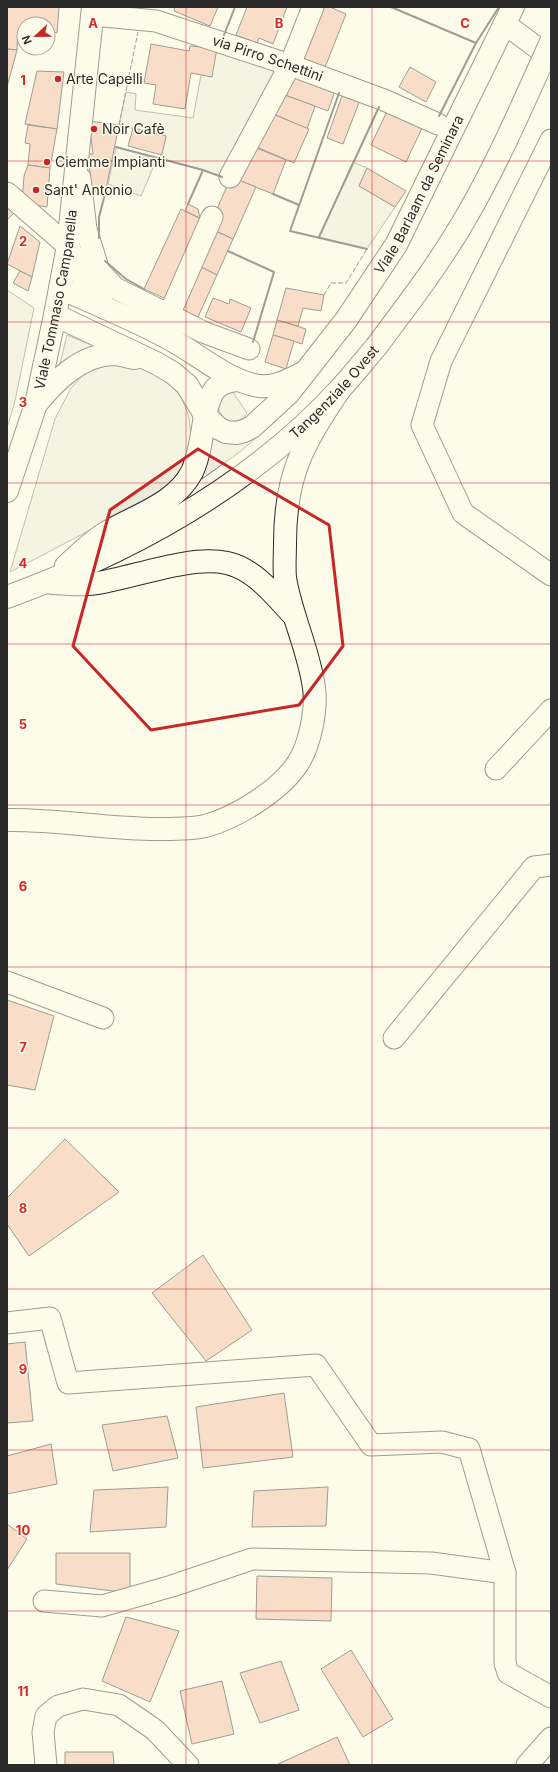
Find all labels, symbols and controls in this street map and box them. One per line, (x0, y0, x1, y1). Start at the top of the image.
text: A (88, 15, 98, 31)
text: B (275, 15, 284, 31)
text: C (460, 15, 470, 31)
north arrow (16, 16, 56, 56)
street label: via Pirro Schettini (210, 31, 325, 85)
text: N (19, 33, 35, 46)
place label: Arte Capelli (66, 70, 143, 87)
text: 1 (20, 72, 26, 88)
marker: Arte Capelli (53, 74, 63, 84)
street label: Viale Barlaam da Seminara (370, 112, 467, 277)
place label: Noir Cafè (102, 120, 165, 137)
marker: Noir Cafè (89, 124, 99, 134)
place label: Ciemme Impianti (55, 153, 166, 170)
marker: Ciemme Impianti (42, 157, 52, 167)
place label: Sant' Antonio (44, 181, 133, 198)
marker: Sant' Antonio (31, 185, 41, 195)
street label: Viale Tommaso Campanella (30, 209, 80, 391)
text: 2 (19, 233, 27, 249)
street label: Tangenziale Ovest (286, 341, 382, 442)
text: 3 (19, 394, 27, 410)
text: 4 (19, 555, 28, 571)
text: 5 (19, 716, 27, 732)
text: 6 (19, 878, 27, 894)
text: 7 (19, 1039, 27, 1055)
text: 8 (19, 1200, 27, 1216)
text: 9 (19, 1361, 27, 1377)
text: 10 (16, 1522, 30, 1538)
text: 11 (17, 1683, 29, 1699)

